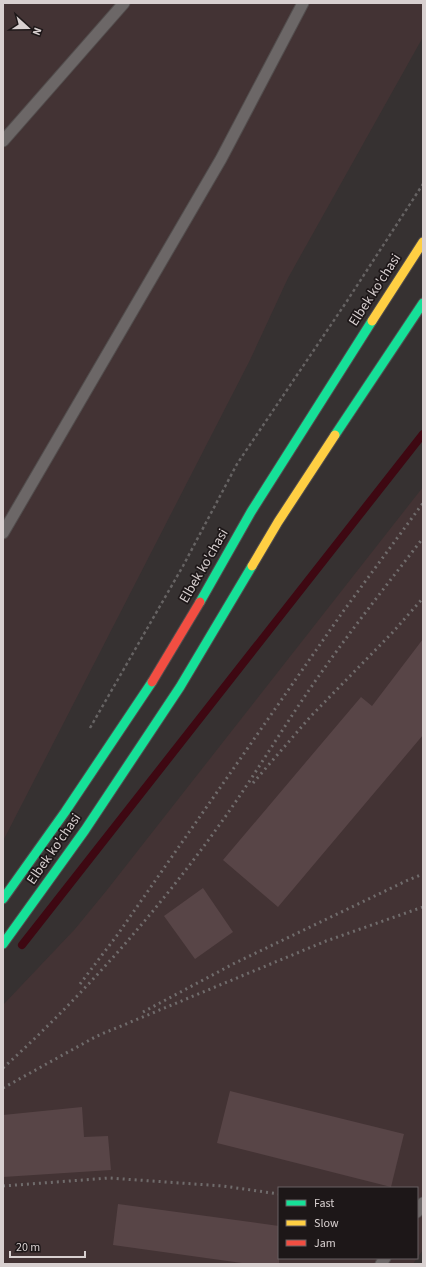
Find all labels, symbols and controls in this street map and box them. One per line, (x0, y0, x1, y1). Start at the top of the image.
north arrow (8, 8, 48, 48)
text: N (29, 25, 45, 38)
street label: Elbek ko'chasi (344, 250, 406, 330)
street label: Elbek ko'chasi (175, 525, 233, 607)
street label: Elbek ko'chasi (22, 809, 86, 889)
legend (278, 1187, 418, 1259)
text: Fast (314, 1195, 334, 1212)
text: Slow (314, 1215, 339, 1232)
scale bar (10, 1233, 85, 1259)
text: Jam (314, 1235, 336, 1252)
text: 20 m (16, 1239, 40, 1256)

